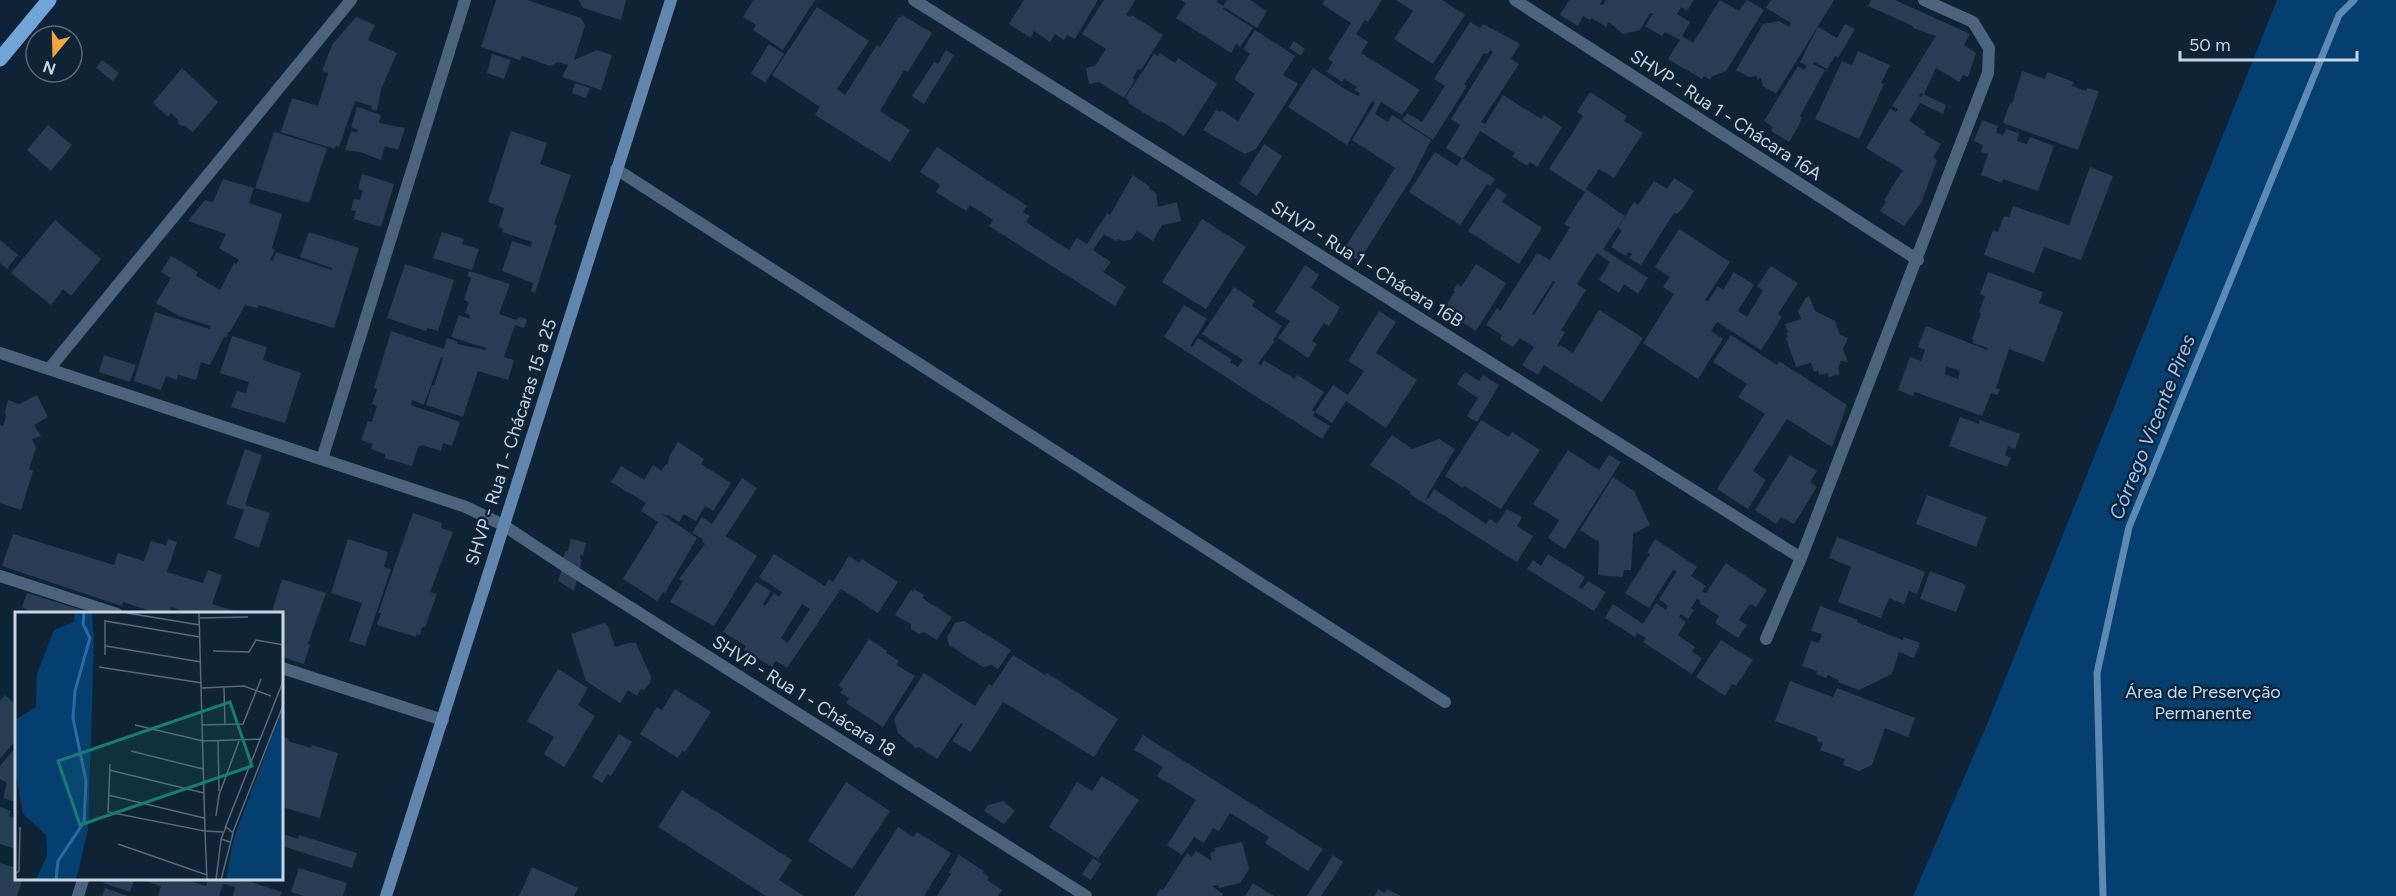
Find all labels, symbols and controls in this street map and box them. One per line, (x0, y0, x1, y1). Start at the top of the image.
north arrow (24, 24, 84, 84)
scale bar (2180, 24, 2357, 62)
text: 50 m (2189, 34, 2231, 56)
street label: SHVP - Rua 1 - Chácara 16A (1626, 45, 1826, 185)
text: N (40, 57, 58, 79)
street label: SHVP - Rua 1 - Chácara 16B (1267, 196, 1467, 332)
street label: SHVP - Rua 1 - Chácaras 15 a 25 (461, 316, 561, 568)
water label: Córrego Vicente Pires (2104, 330, 2200, 523)
inset map (15, 612, 284, 881)
street label: SHVP - Rua 1 - Chácara 18 (708, 631, 900, 761)
park label: Área de Preservção Permanente (2125, 681, 2281, 724)

